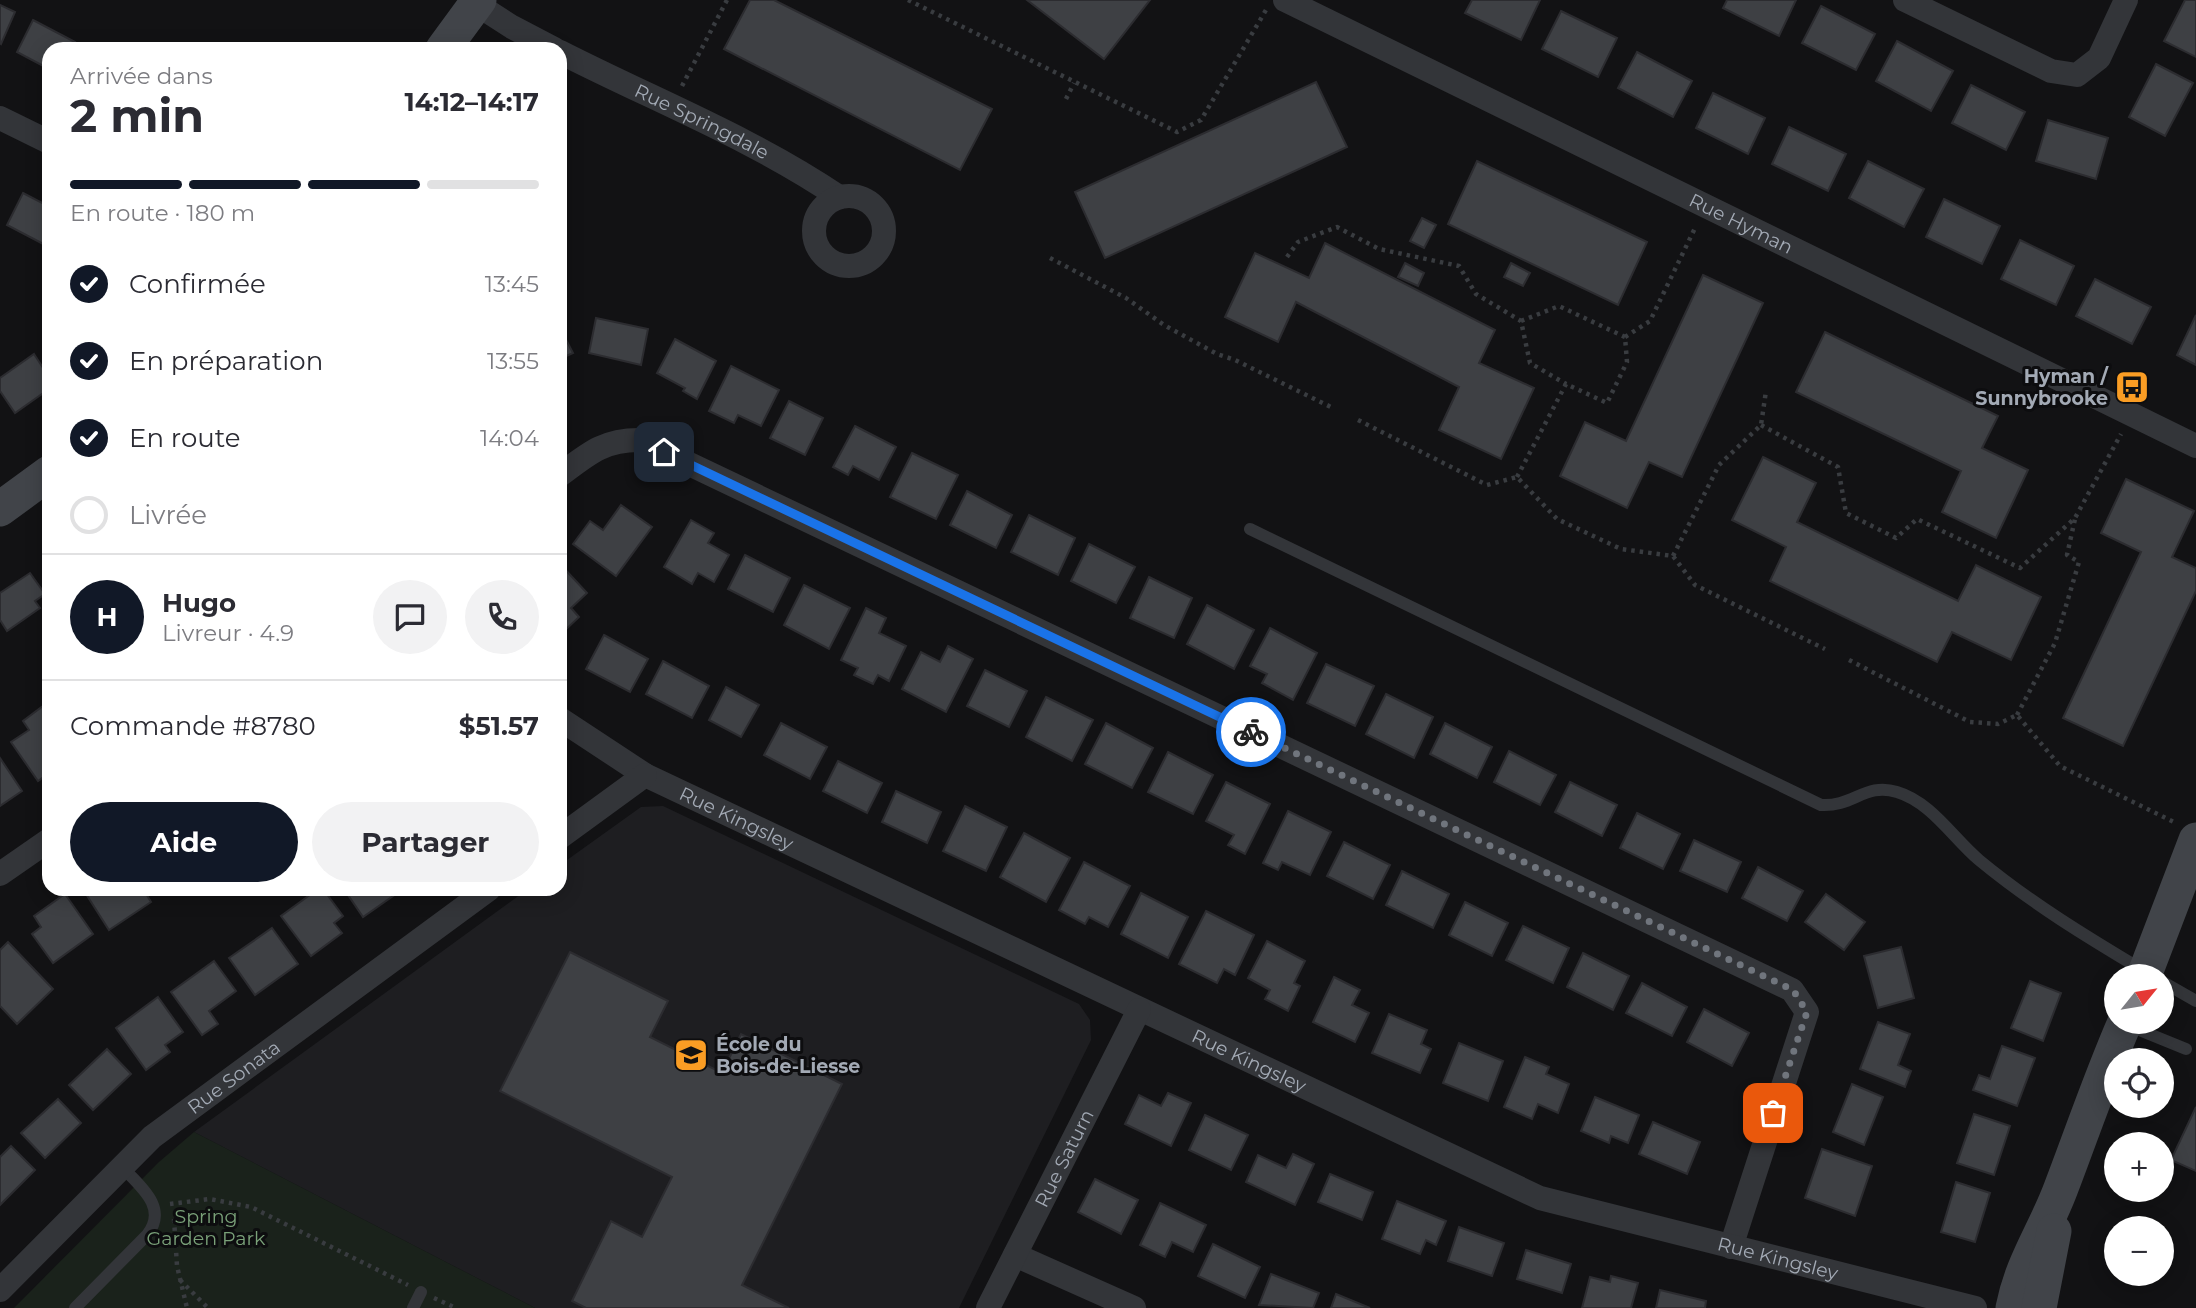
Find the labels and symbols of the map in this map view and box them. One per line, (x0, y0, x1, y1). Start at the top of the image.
street label: Rue Springdale (631, 79, 773, 164)
street label: Rue Hyman (1685, 189, 1797, 259)
place label: Hyman / Sunnybrooke (1975, 365, 2110, 410)
bus stop icon: Hyman / Sunnybrooke (2113, 368, 2151, 406)
pin (634, 422, 694, 482)
courier (1216, 697, 1286, 767)
street label: Rue Kingsley (676, 782, 798, 856)
north arrow (2104, 964, 2174, 1034)
street label: Rue Kingsley (1188, 1024, 1310, 1098)
place label: École du Bois-de-Liesse (716, 1033, 860, 1078)
street label: Rue Sonata (183, 1036, 285, 1119)
school or university icon: École du Bois-de-Liesse (672, 1036, 710, 1074)
pin (1743, 1083, 1803, 1143)
street label: Rue Saturn (1030, 1106, 1099, 1211)
park label: Spring Garden Park (147, 1205, 266, 1250)
street label: Rue Kingsley (1715, 1232, 1841, 1285)

